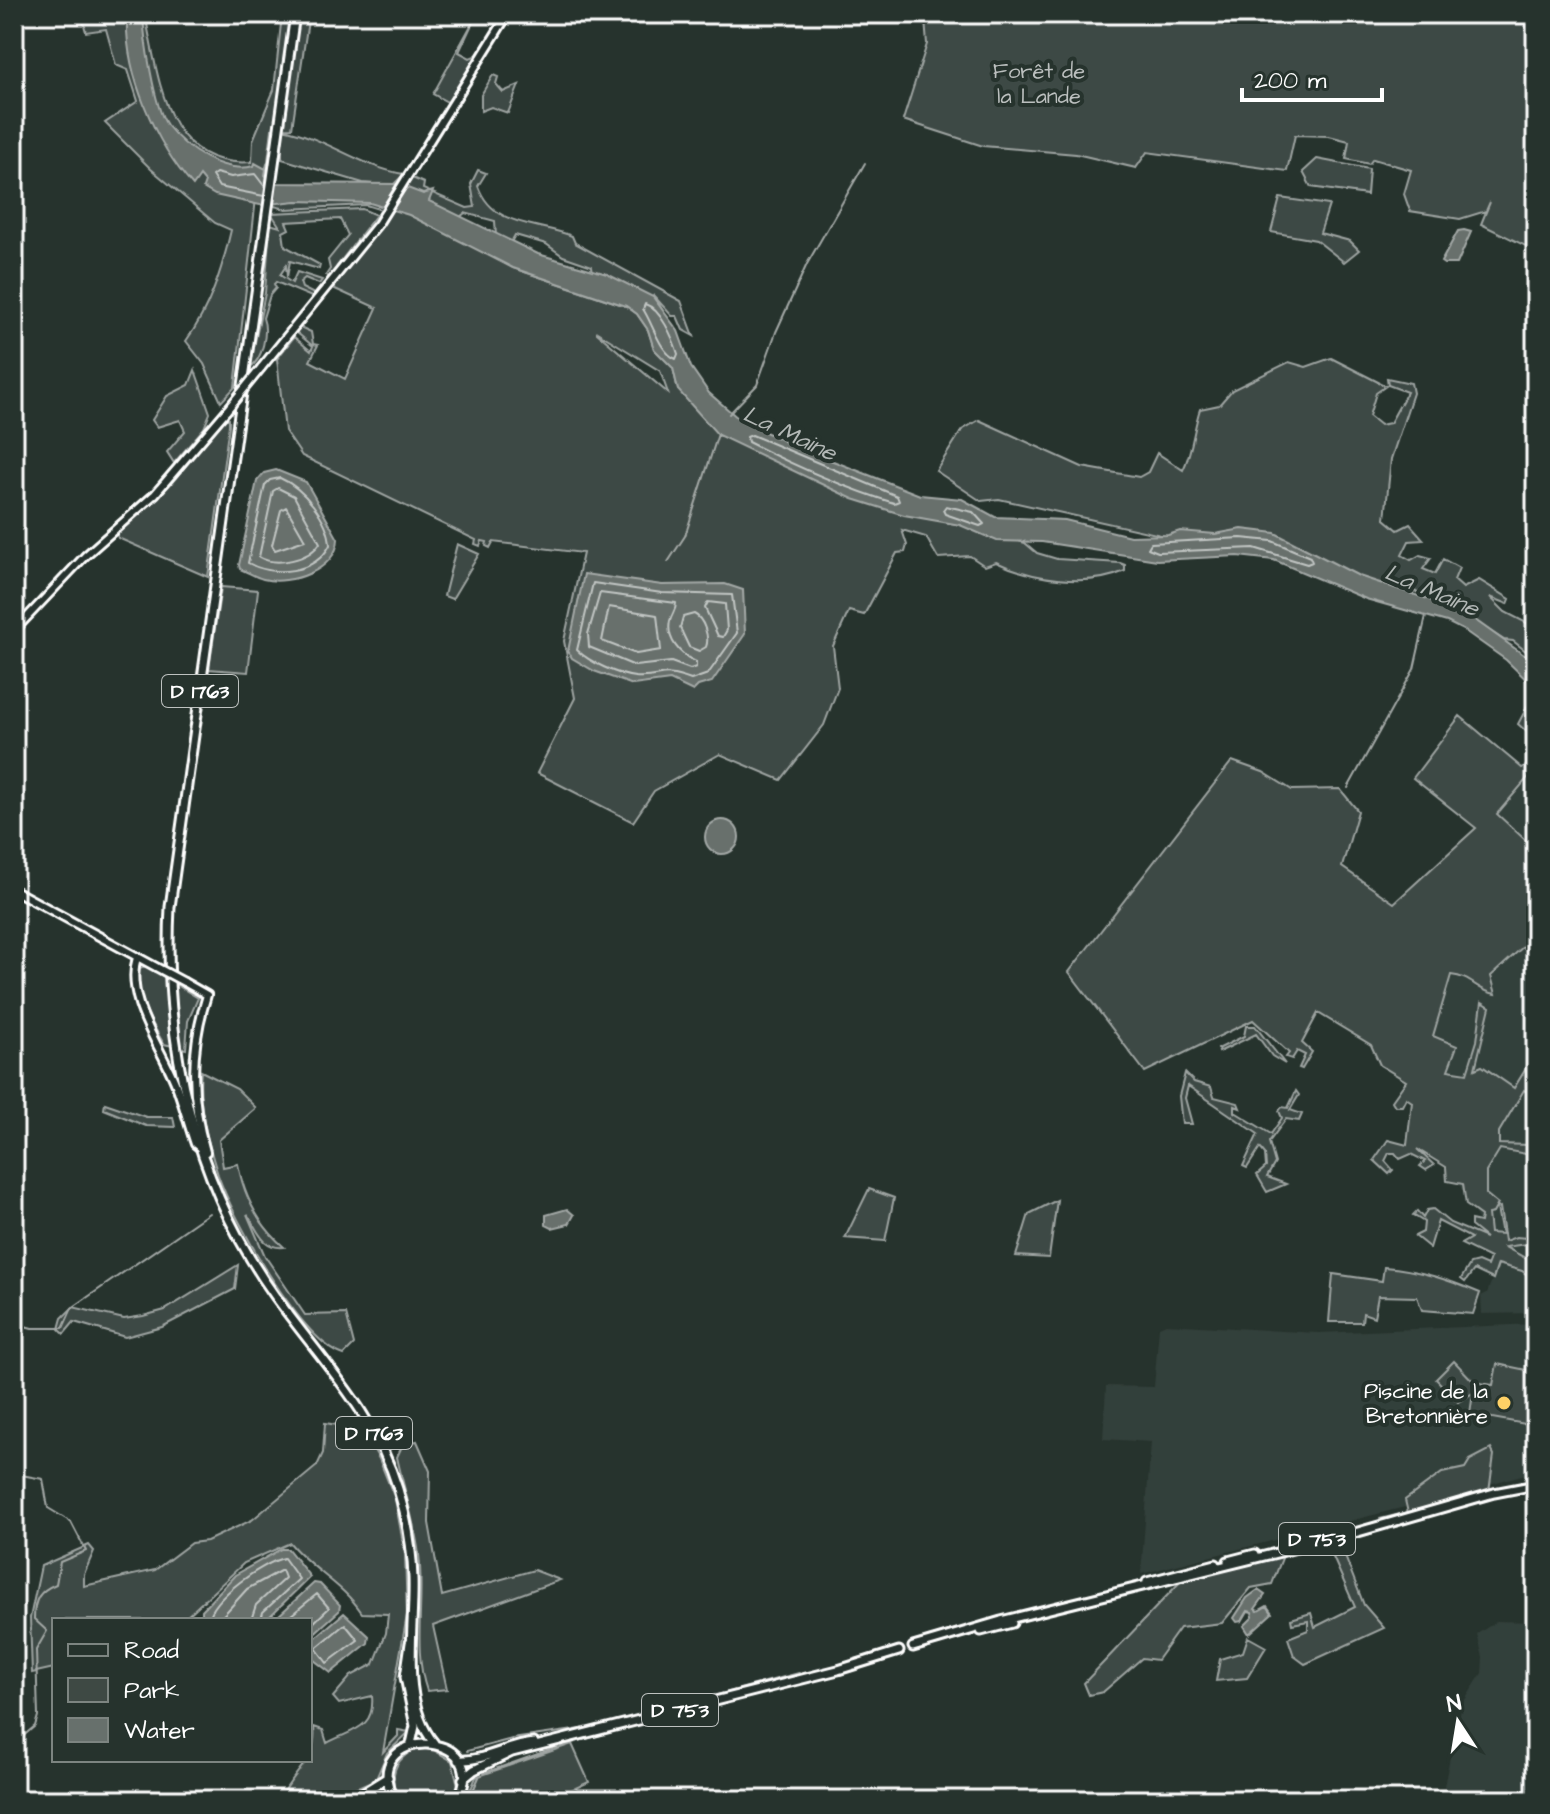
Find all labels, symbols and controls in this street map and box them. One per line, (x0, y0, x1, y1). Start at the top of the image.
scale bar (1242, 52, 1382, 102)
park label: Forêt de la Lande (993, 56, 1085, 112)
text: 200 m (1254, 64, 1327, 98)
water label: La Maine (737, 398, 843, 471)
water label: La Maine (1379, 556, 1485, 626)
road number: D 1763 (162, 675, 238, 707)
place label: Piscine de la Bretonnière (1364, 1376, 1488, 1432)
marker: Piscine de la Bretonnière (1495, 1394, 1513, 1412)
road number: D 1763 (336, 1417, 412, 1449)
road number: D 753 (1279, 1523, 1355, 1555)
legend (52, 1618, 312, 1762)
text: Road (124, 1634, 179, 1668)
text: Park (124, 1674, 180, 1708)
north arrow (1418, 1682, 1498, 1762)
text: N (1444, 1687, 1464, 1720)
road number: D 753 (642, 1694, 718, 1726)
text: Water (124, 1714, 195, 1748)

